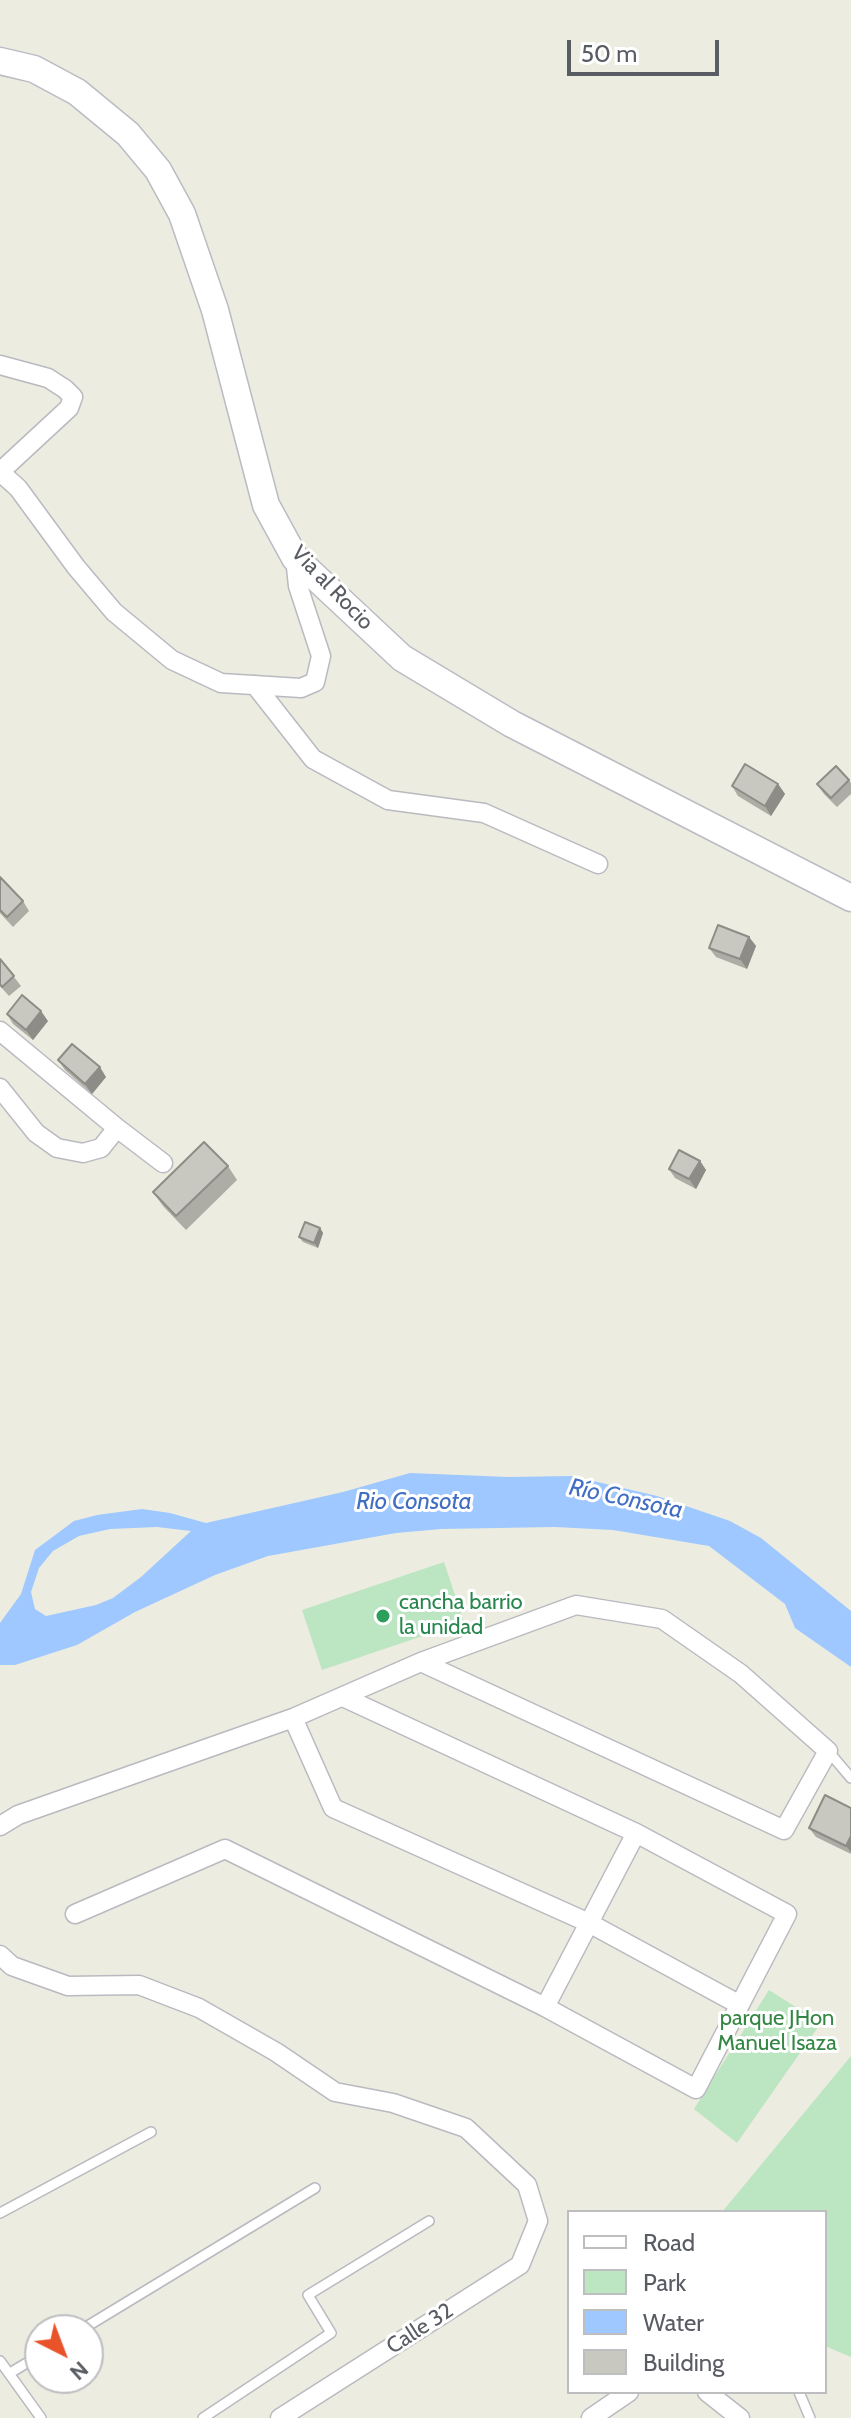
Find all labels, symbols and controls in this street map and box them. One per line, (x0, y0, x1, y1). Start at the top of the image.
scale bar (571, 24, 723, 74)
text: 50 m (581, 39, 637, 68)
street label: Via al Rocio (285, 540, 379, 636)
water label: Río Consota (567, 1473, 685, 1525)
water label: Rio Consota (356, 1488, 472, 1516)
place label: cancha barrio la unidad (399, 1590, 523, 1642)
marker: cancha barrio la unidad (374, 1607, 392, 1625)
park label: parque JHon Manuel Isaza (717, 2006, 837, 2058)
legend (567, 2210, 827, 2394)
text: Road (643, 2228, 695, 2257)
text: Park (643, 2268, 686, 2297)
street label: Calle 32 (382, 2298, 458, 2360)
text: Water (643, 2308, 704, 2337)
north arrow (24, 2314, 104, 2394)
text: Building (643, 2348, 724, 2377)
text: N (64, 2355, 94, 2386)

